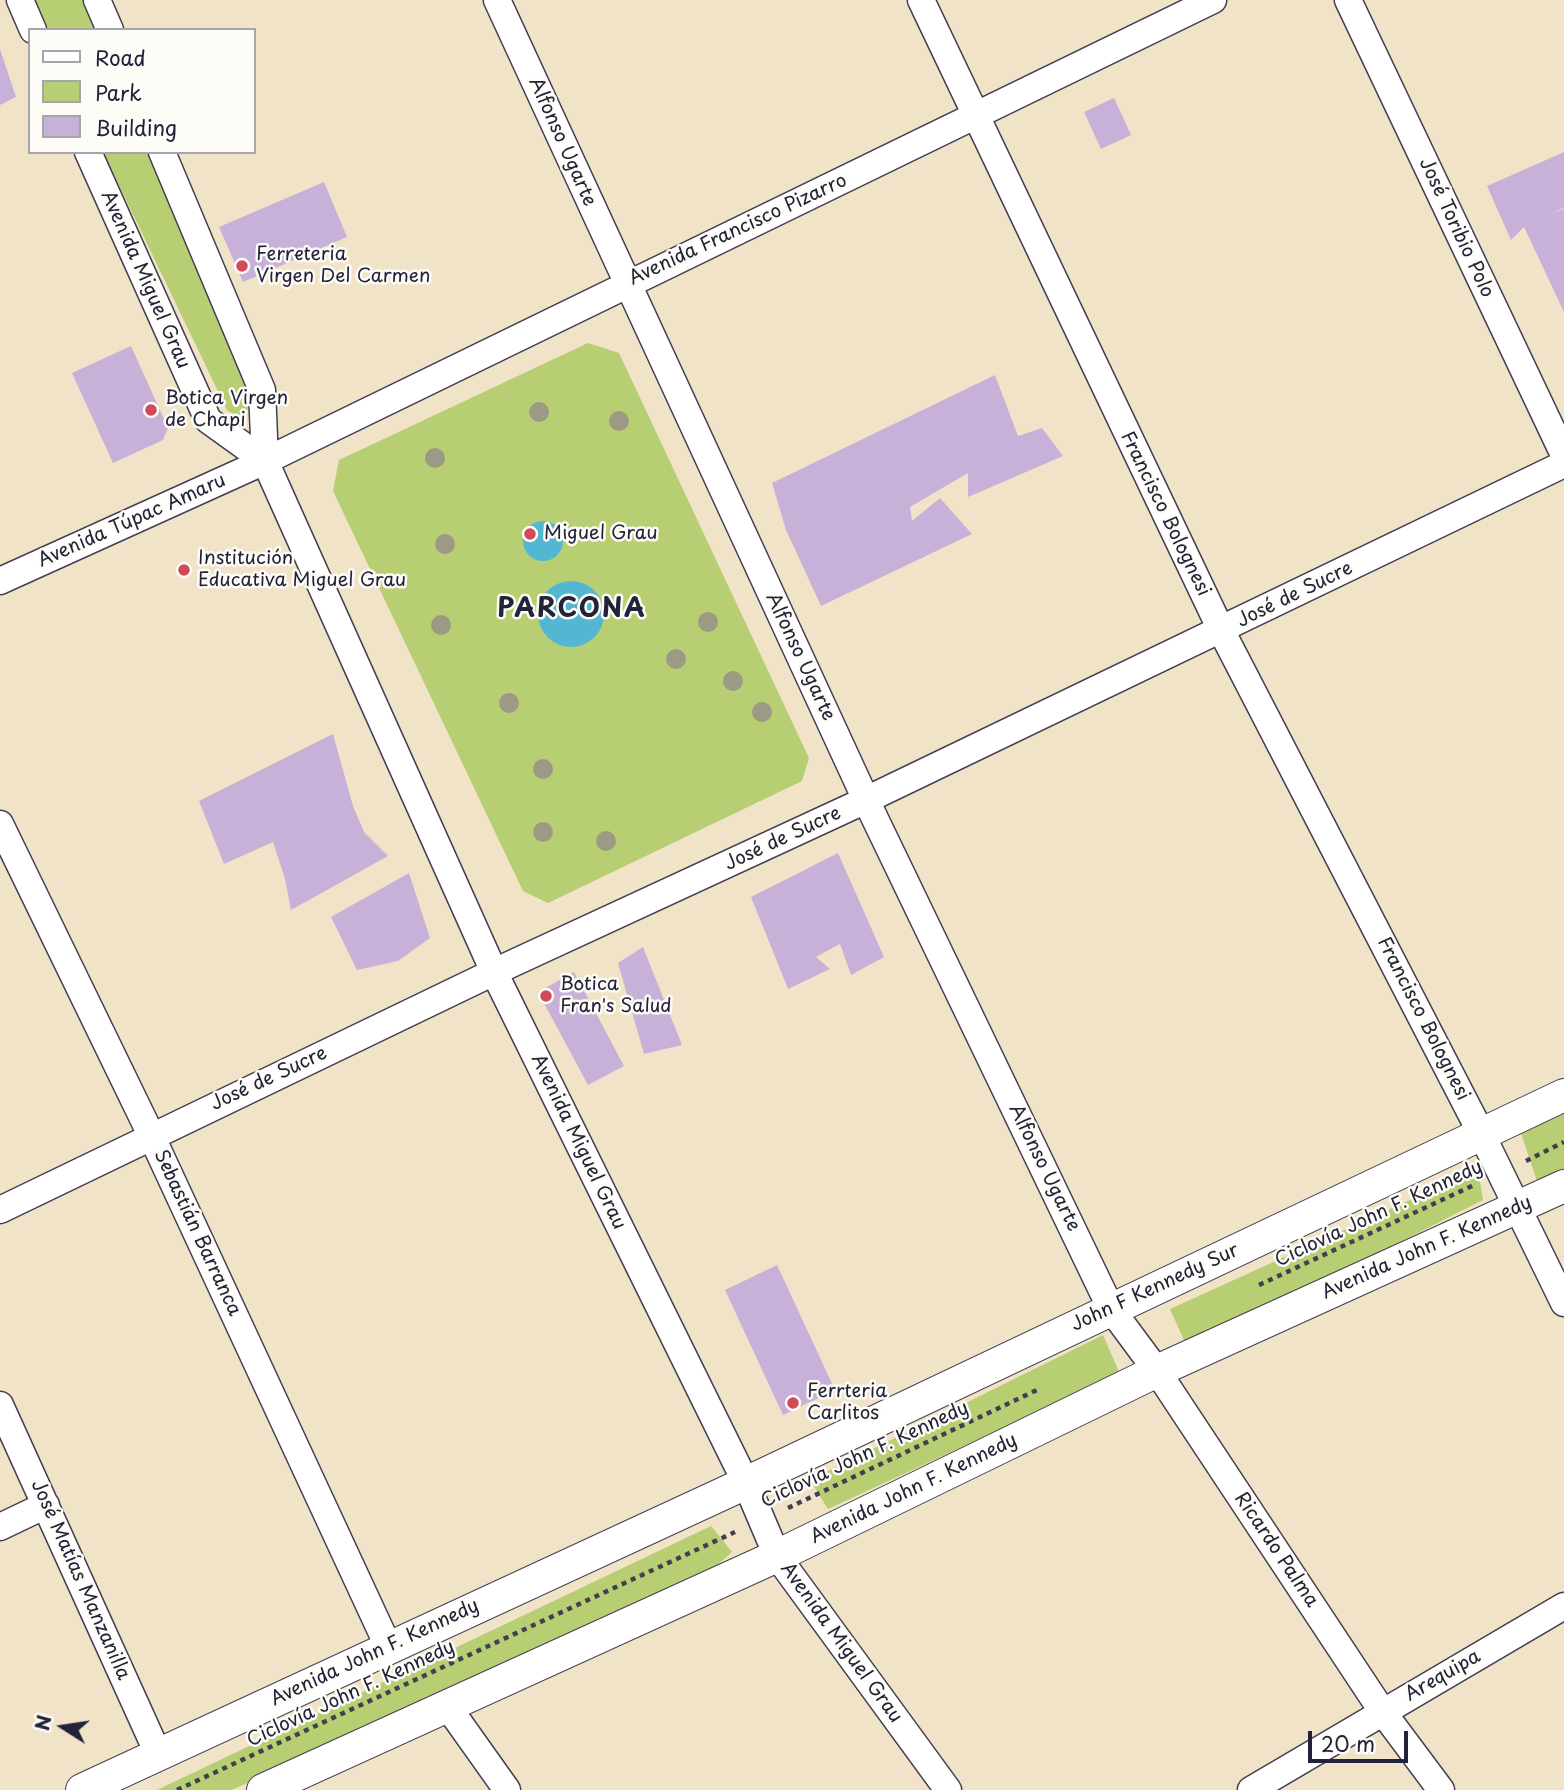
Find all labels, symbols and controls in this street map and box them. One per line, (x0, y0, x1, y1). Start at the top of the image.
legend (28, 28, 256, 154)
text: Road (95, 41, 146, 73)
street label: Alfonso Ugarte (523, 74, 601, 210)
text: Park (95, 76, 142, 108)
text: Building (95, 111, 177, 143)
street label: José Toribio Polo (1414, 155, 1498, 301)
street label: Avenida Francisco Pizarro (625, 169, 851, 291)
street label: Avenida Miguel Grau (95, 188, 195, 372)
place label: Ferreteria Virgen Del Carmen (256, 244, 430, 288)
marker: Ferreteria Virgen Del Carmen (234, 258, 250, 274)
place label: Botica Virgen de Chapi (165, 388, 288, 432)
marker: Botica Virgen de Chapi (143, 402, 159, 418)
street label: Francisco Bolognesi (1115, 428, 1215, 600)
street label: Avenida Túpac Amaru (35, 469, 229, 573)
place label: Miguel Grau (544, 523, 657, 545)
marker: Miguel Grau (522, 526, 538, 542)
place label: Institución Educativa Miguel Grau (198, 548, 406, 592)
street label: José de Sucre (1233, 557, 1357, 633)
marker: Institución Educativa Miguel Grau (176, 562, 192, 578)
street label: Alfonso Ugarte (760, 589, 840, 725)
district label: PARCONA (498, 594, 646, 626)
street label: José de Sucre (721, 802, 845, 876)
street label: Francisco Bolognesi (1372, 934, 1474, 1104)
place label: Botica Fran's Salud (560, 974, 671, 1018)
marker: Botica Fran's Salud (538, 988, 554, 1004)
street label: José de Sucre (207, 1042, 331, 1116)
street label: Avenida Miguel Grau (526, 1051, 630, 1233)
street label: Alfonso Ugarte (1003, 1101, 1085, 1235)
street label: Sebastián Barranca (149, 1146, 245, 1320)
street label: Ciclovía John F. Kennedy (1271, 1156, 1487, 1272)
street label: Avenida John F. Kennedy (1319, 1191, 1535, 1305)
street label: John F Kennedy Sur (1067, 1239, 1243, 1337)
place label: Ferrteria Carlitos (807, 1381, 887, 1425)
marker: Ferrteria Carlitos (785, 1395, 801, 1411)
street label: Ciclovía John F. Kennedy (757, 1397, 973, 1513)
street label: Avenida John F. Kennedy (807, 1429, 1021, 1549)
street label: José Matías Manzanilla (26, 1477, 134, 1683)
street label: Ricardo Palma (1229, 1488, 1323, 1612)
street label: Avenida Miguel Grau (775, 1559, 907, 1727)
street label: Avenida John F. Kennedy (267, 1595, 483, 1711)
street label: Ciclovía John F. Kennedy (243, 1636, 459, 1752)
street label: Arequipa (1401, 1645, 1485, 1707)
north arrow (28, 1692, 98, 1762)
text: N (27, 1712, 58, 1733)
scale bar (1312, 1716, 1412, 1760)
text: 20 m (1321, 1727, 1375, 1759)

